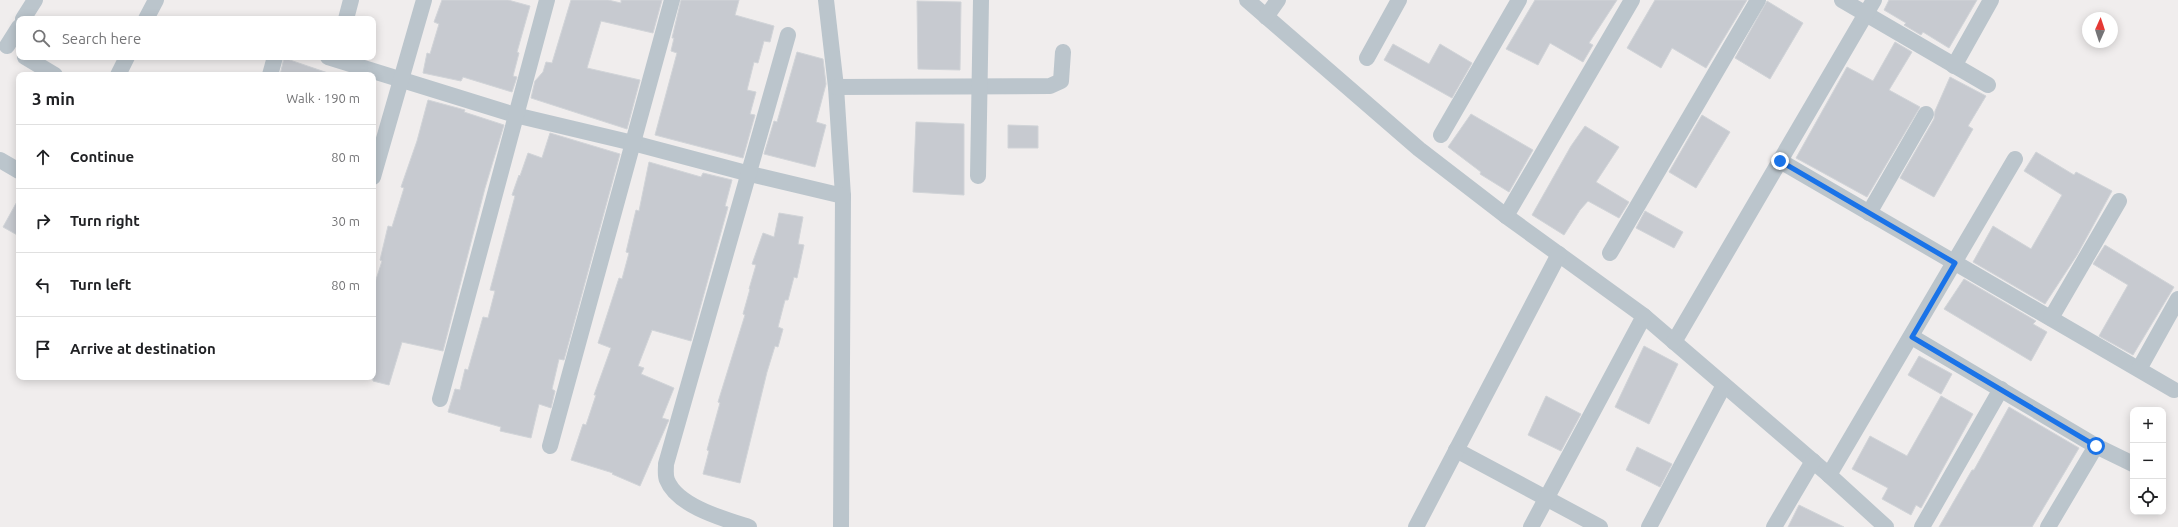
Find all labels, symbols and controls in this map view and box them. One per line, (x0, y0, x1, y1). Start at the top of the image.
north arrow (2082, 12, 2118, 48)
search box (16, 16, 376, 60)
icon: search (30, 27, 52, 49)
text: Search here (62, 30, 141, 47)
text: 3 min (32, 89, 75, 108)
text: Walk · 190 m (286, 91, 360, 105)
icon: ahead (32, 146, 54, 168)
text: Continue (70, 148, 134, 165)
text: 80 m (331, 150, 360, 164)
route end (1771, 152, 1789, 170)
icon: right (32, 210, 54, 232)
text: Turn right (70, 212, 140, 229)
text: 30 m (331, 214, 360, 228)
icon: left (32, 274, 54, 296)
text: Turn left (70, 276, 131, 293)
text: 80 m (331, 278, 360, 292)
icon: arrive (32, 338, 54, 360)
text: Arrive at destination (70, 340, 216, 357)
map controls (2130, 407, 2166, 515)
button: + (2130, 407, 2166, 443)
route start (2087, 437, 2105, 455)
button: − (2130, 443, 2166, 479)
button: locate (2130, 479, 2166, 515)

